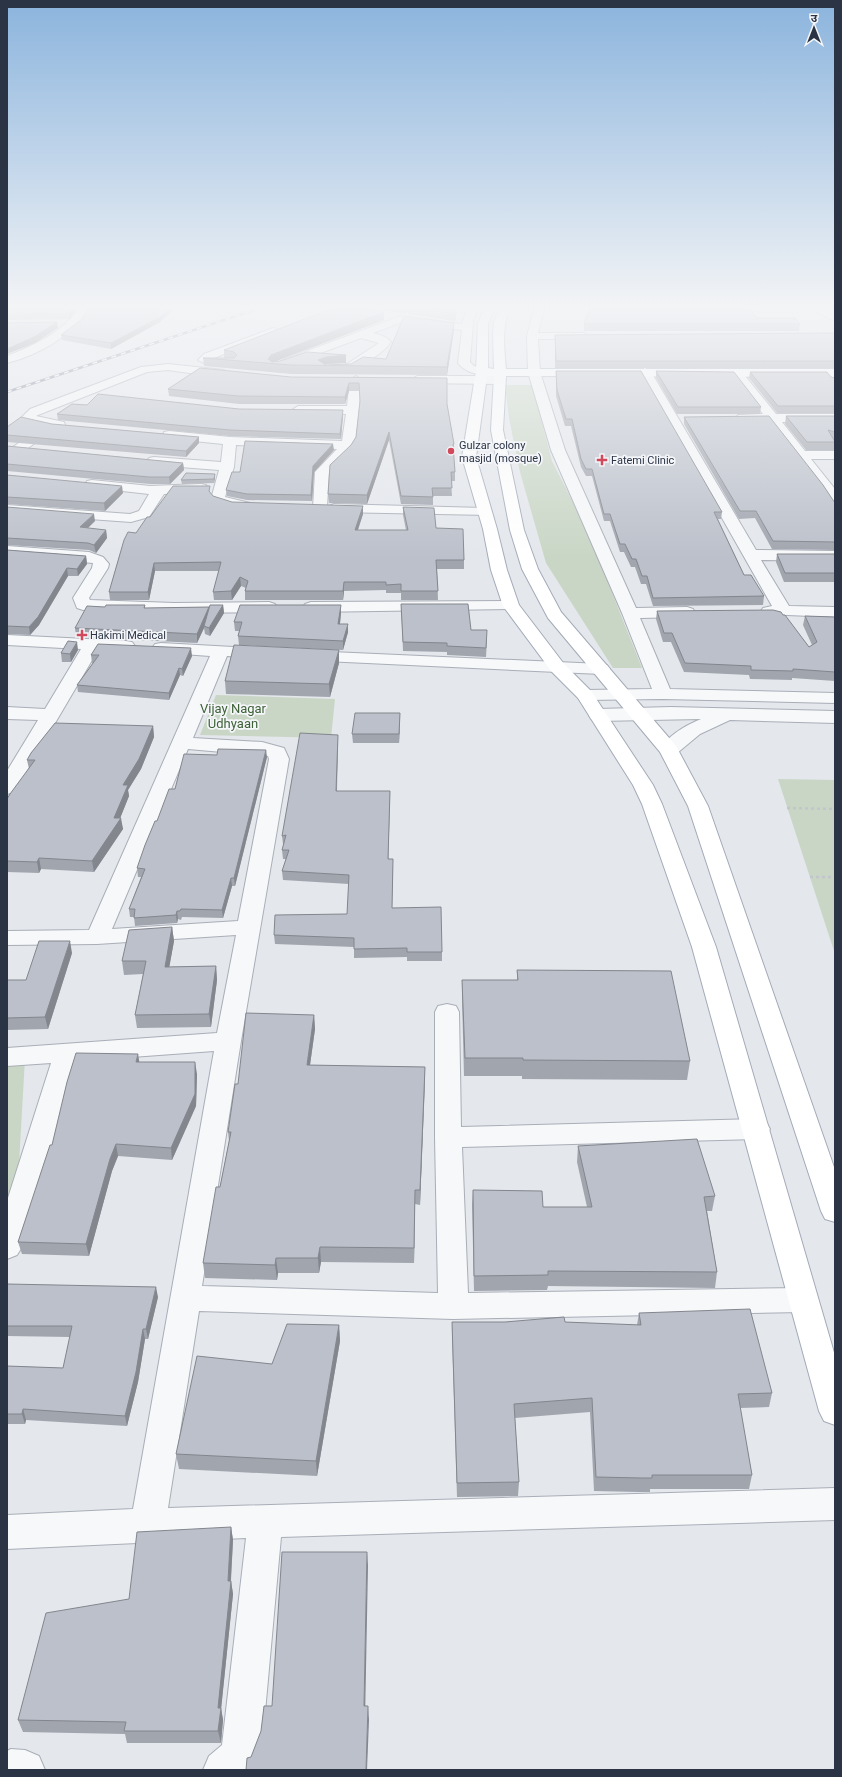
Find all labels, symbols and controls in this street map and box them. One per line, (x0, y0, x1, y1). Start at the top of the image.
north arrow (794, 8, 834, 48)
text: उ (811, 12, 818, 25)
place label: Gulzar colony masjid (mosque) (459, 439, 542, 465)
marker: Gulzar colony masjid (mosque) (446, 446, 456, 456)
marker: Fatemi Clinic (596, 454, 608, 466)
place label: Fatemi Clinic (611, 454, 675, 467)
place label: Hakimi Medical (90, 629, 166, 642)
marker: Hakimi Medical (77, 630, 87, 640)
park label: Vijay Nagar Udhyaan (200, 701, 267, 731)

